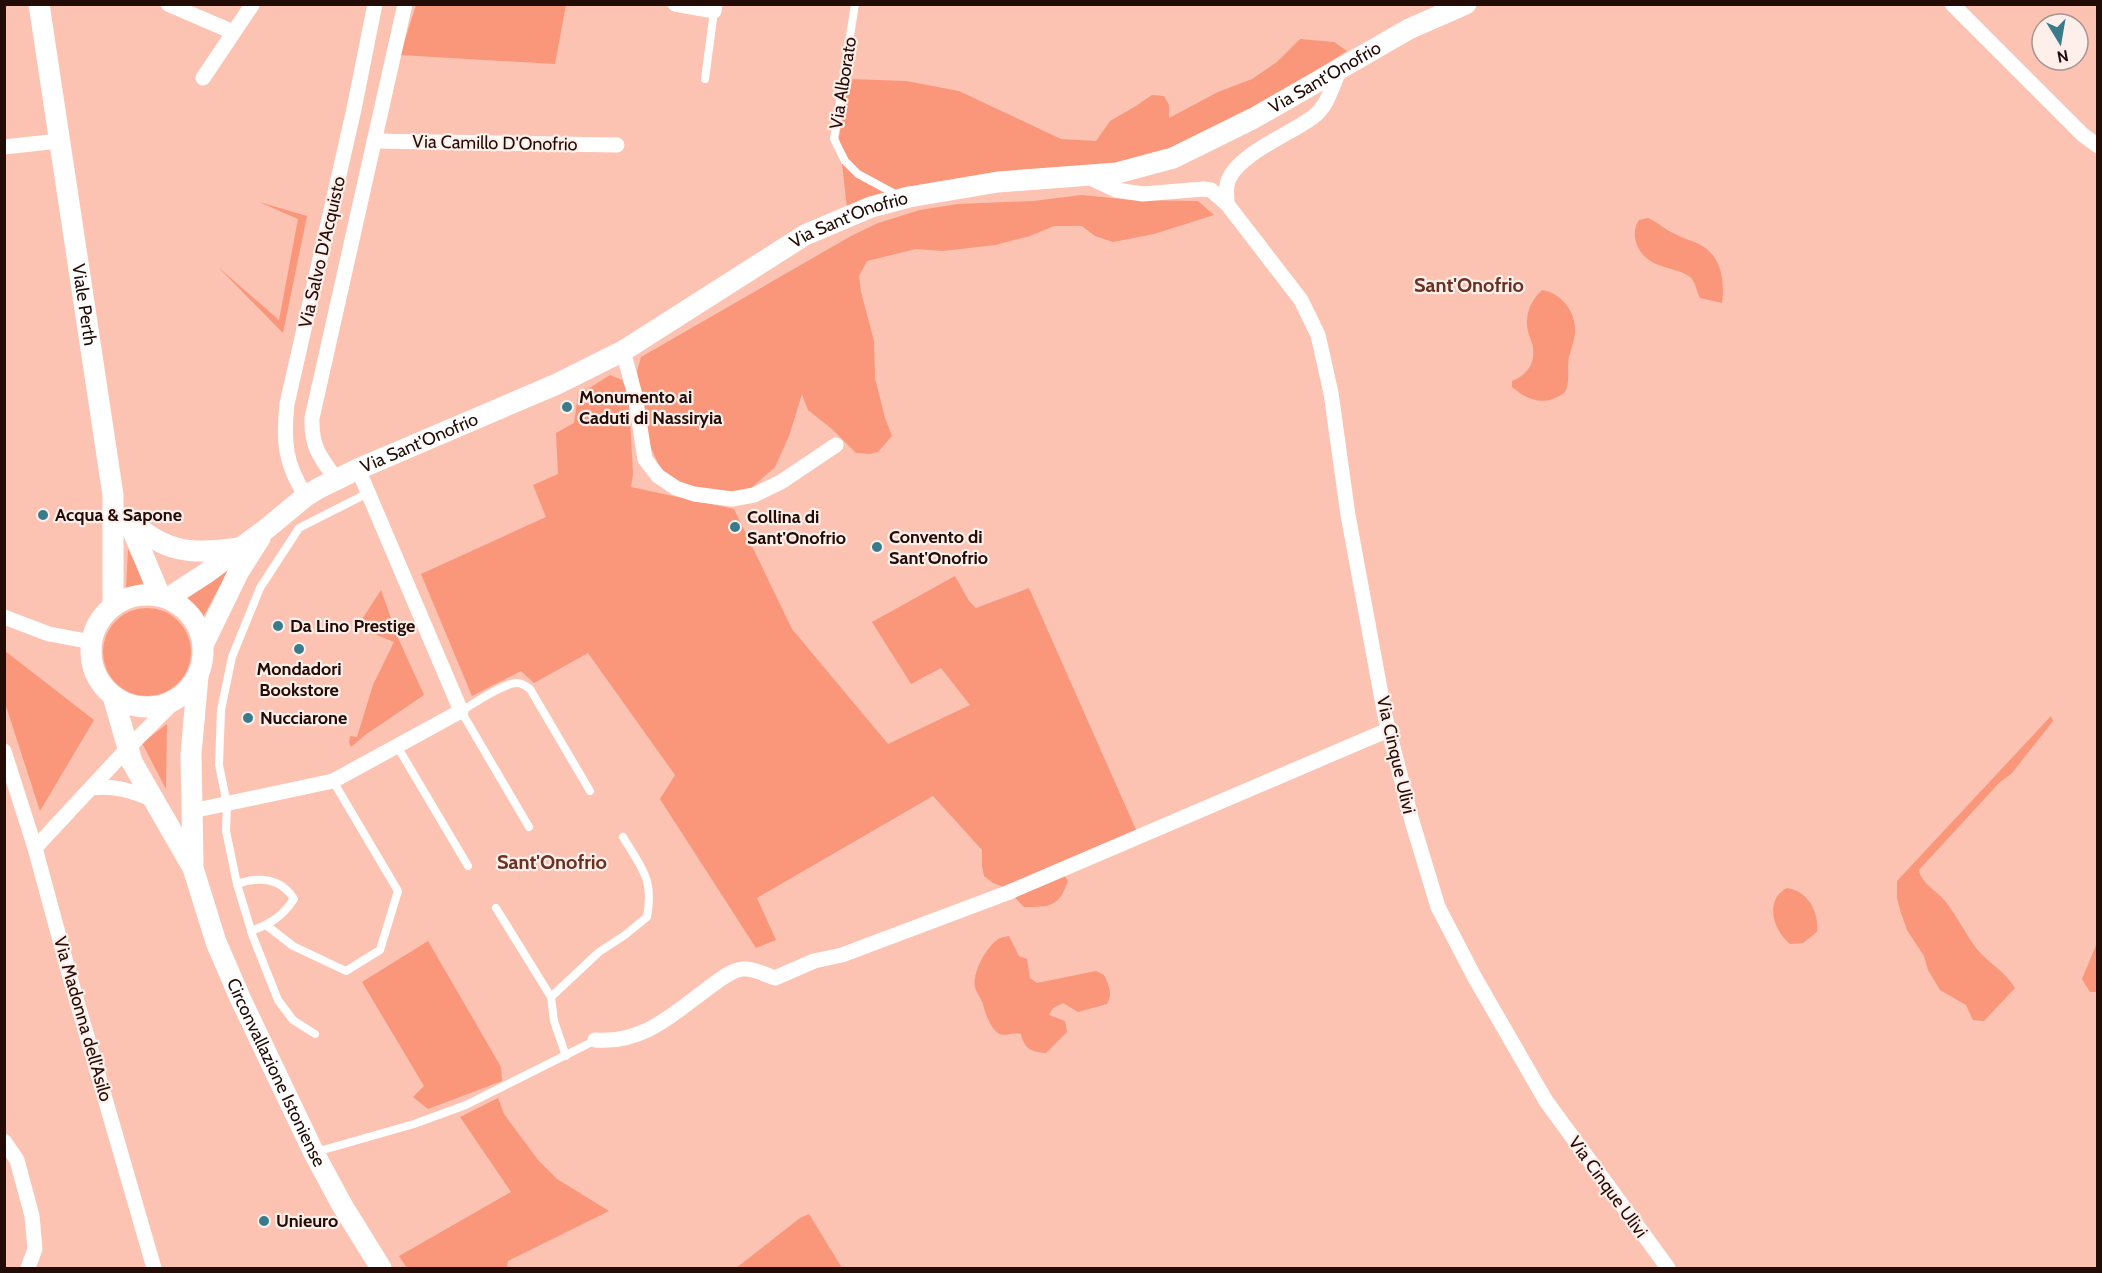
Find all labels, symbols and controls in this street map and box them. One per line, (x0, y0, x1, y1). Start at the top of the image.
north arrow (2030, 12, 2090, 72)
street label: Via Alborato (825, 35, 861, 131)
street label: Via Sant'Onofrio (1265, 36, 1385, 118)
text: N (2055, 46, 2070, 67)
street label: Via Camillo D'Onofrio (412, 131, 578, 155)
street label: Via Salvo D'Acquisto (294, 174, 350, 330)
street label: Via Sant'Onofrio (785, 187, 910, 253)
street label: Viale Perth (67, 262, 101, 347)
district label: Sant'Onofrio (1414, 273, 1524, 297)
place label: Monumento ai Caduti di Nassiryia (579, 386, 722, 429)
marker: Monumento ai Caduti di Nassiryia (560, 400, 574, 414)
street label: Via Sant'Onofrio (357, 408, 481, 478)
place label: Acqua & Sapone (55, 504, 182, 526)
place label: Collina di Sant'Onofrio (747, 506, 846, 549)
marker: Acqua & Sapone (36, 508, 50, 522)
marker: Collina di Sant'Onofrio (728, 520, 742, 534)
place label: Convento di Sant'Onofrio (889, 526, 988, 569)
marker: Convento di Sant'Onofrio (870, 540, 884, 554)
place label: Da Lino Prestige (290, 615, 415, 637)
marker: Da Lino Prestige (271, 619, 285, 633)
marker: Mondadori Bookstore (292, 642, 306, 656)
place label: Mondadori Bookstore (257, 658, 342, 701)
street label: Via Cinque Ulivi (1372, 694, 1420, 816)
place label: Nucciarone (260, 707, 347, 729)
marker: Nucciarone (241, 711, 255, 725)
district label: Sant'Onofrio (497, 850, 607, 874)
street label: Via Madonna dell'Asilo (49, 934, 117, 1104)
street label: Circonvallazione Istoniense (222, 975, 330, 1171)
street label: Via Cinque Ulivi (1564, 1132, 1652, 1242)
place label: Unieuro (276, 1210, 338, 1232)
marker: Unieuro (257, 1214, 271, 1228)

